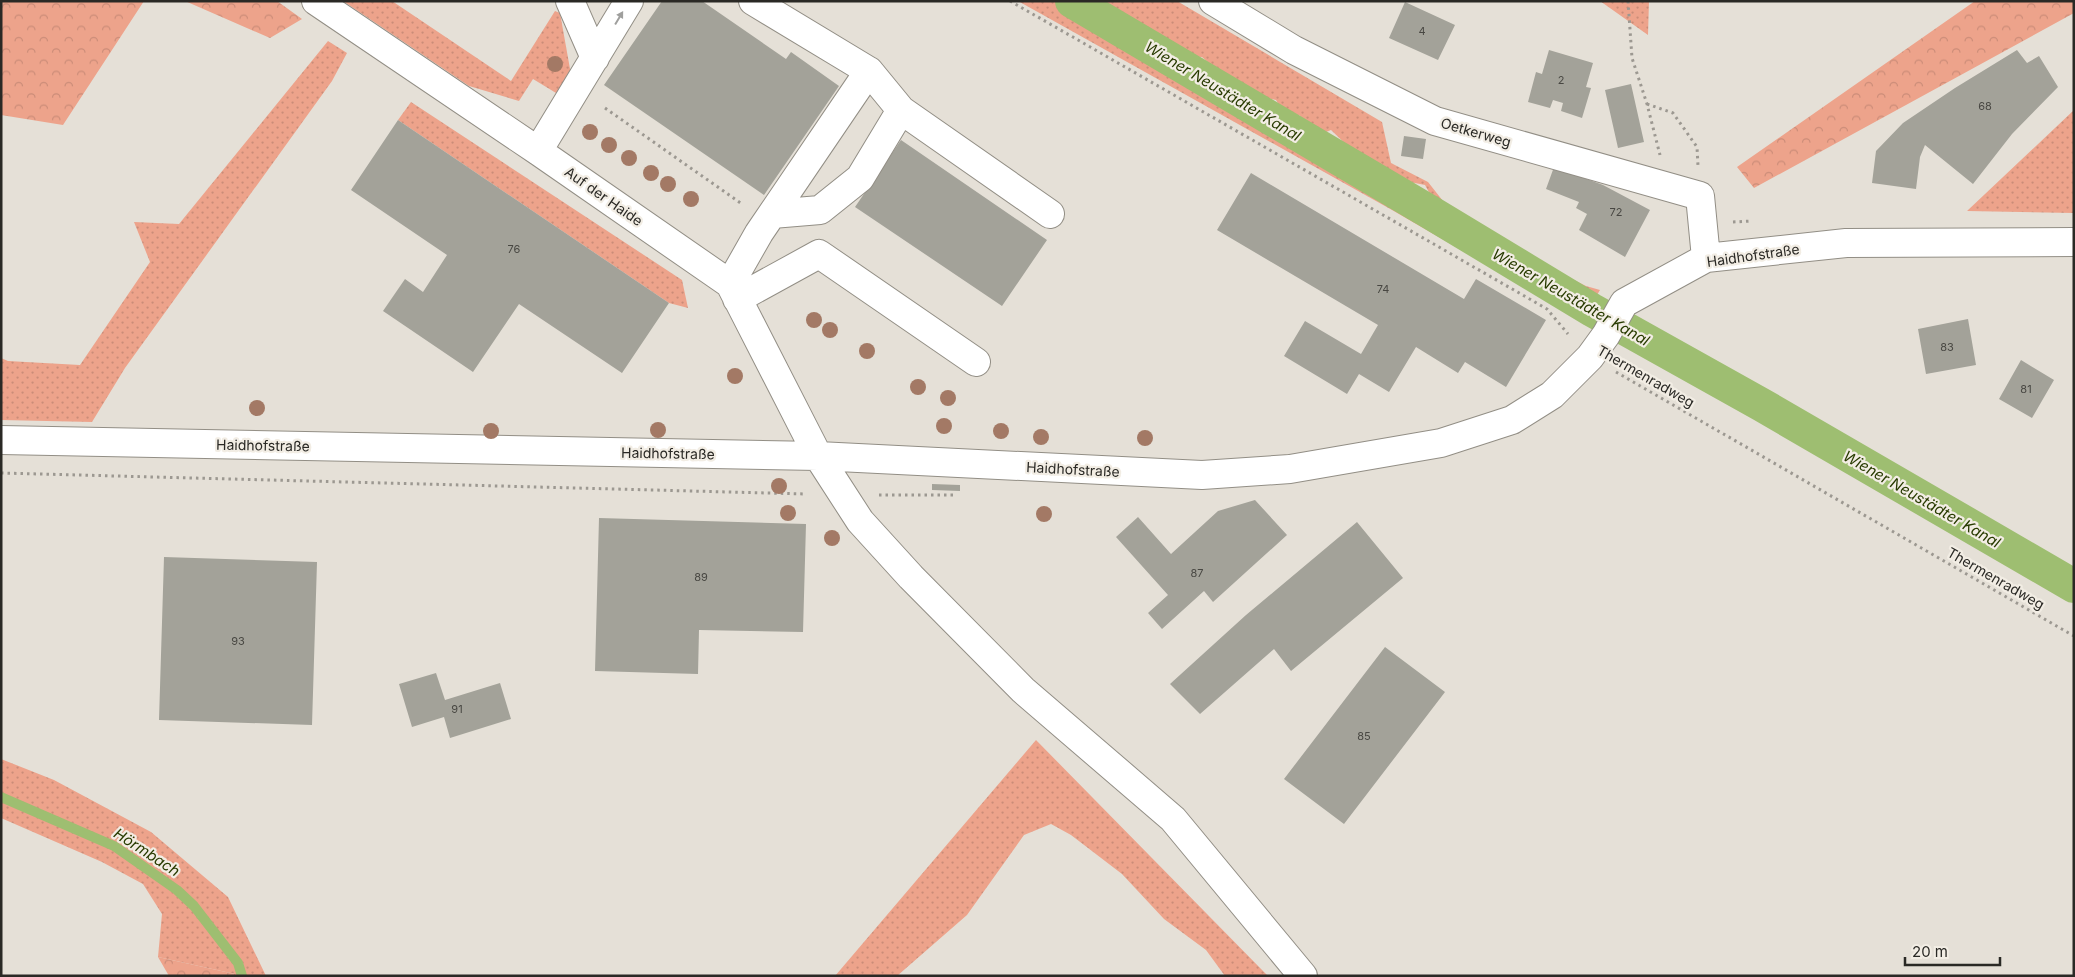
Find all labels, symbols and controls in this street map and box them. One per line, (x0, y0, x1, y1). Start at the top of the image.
one-way arrow (614, 12, 623, 25)
house number: 4 (1418, 24, 1426, 38)
water label: Wiener Neustädter Kanal (1142, 37, 1305, 145)
house number: 2 (1558, 73, 1564, 87)
house number: 68 (1978, 99, 1992, 113)
street label: Oetkerweg (1439, 114, 1513, 150)
street label: Auf der Haide (562, 163, 646, 229)
house number: 72 (1610, 205, 1622, 219)
street label: Haidhofstraße (1705, 240, 1801, 270)
house number: 76 (508, 242, 521, 256)
water label: Wiener Neustädter Kanal (1489, 244, 1653, 350)
house number: 74 (1377, 282, 1389, 296)
house number: 83 (1940, 340, 1954, 354)
street label: Thermenradweg (1594, 341, 1698, 411)
house number: 81 (2020, 382, 2032, 396)
street label: Haidhofstraße (216, 436, 310, 454)
street label: Haidhofstraße (621, 444, 715, 462)
water label: Wiener Neustädter Kanal (1840, 446, 2004, 552)
street label: Haidhofstraße (1026, 458, 1120, 480)
street label: Thermenradweg (1944, 543, 2048, 613)
house number: 87 (1190, 566, 1204, 580)
house number: 89 (694, 570, 708, 584)
house number: 93 (231, 634, 245, 648)
house number: 91 (451, 702, 463, 716)
house number: 85 (1357, 729, 1371, 743)
water label: Hörmbach (110, 824, 184, 880)
scale bar (1905, 934, 2000, 966)
text: 20 m (1912, 942, 1948, 961)

